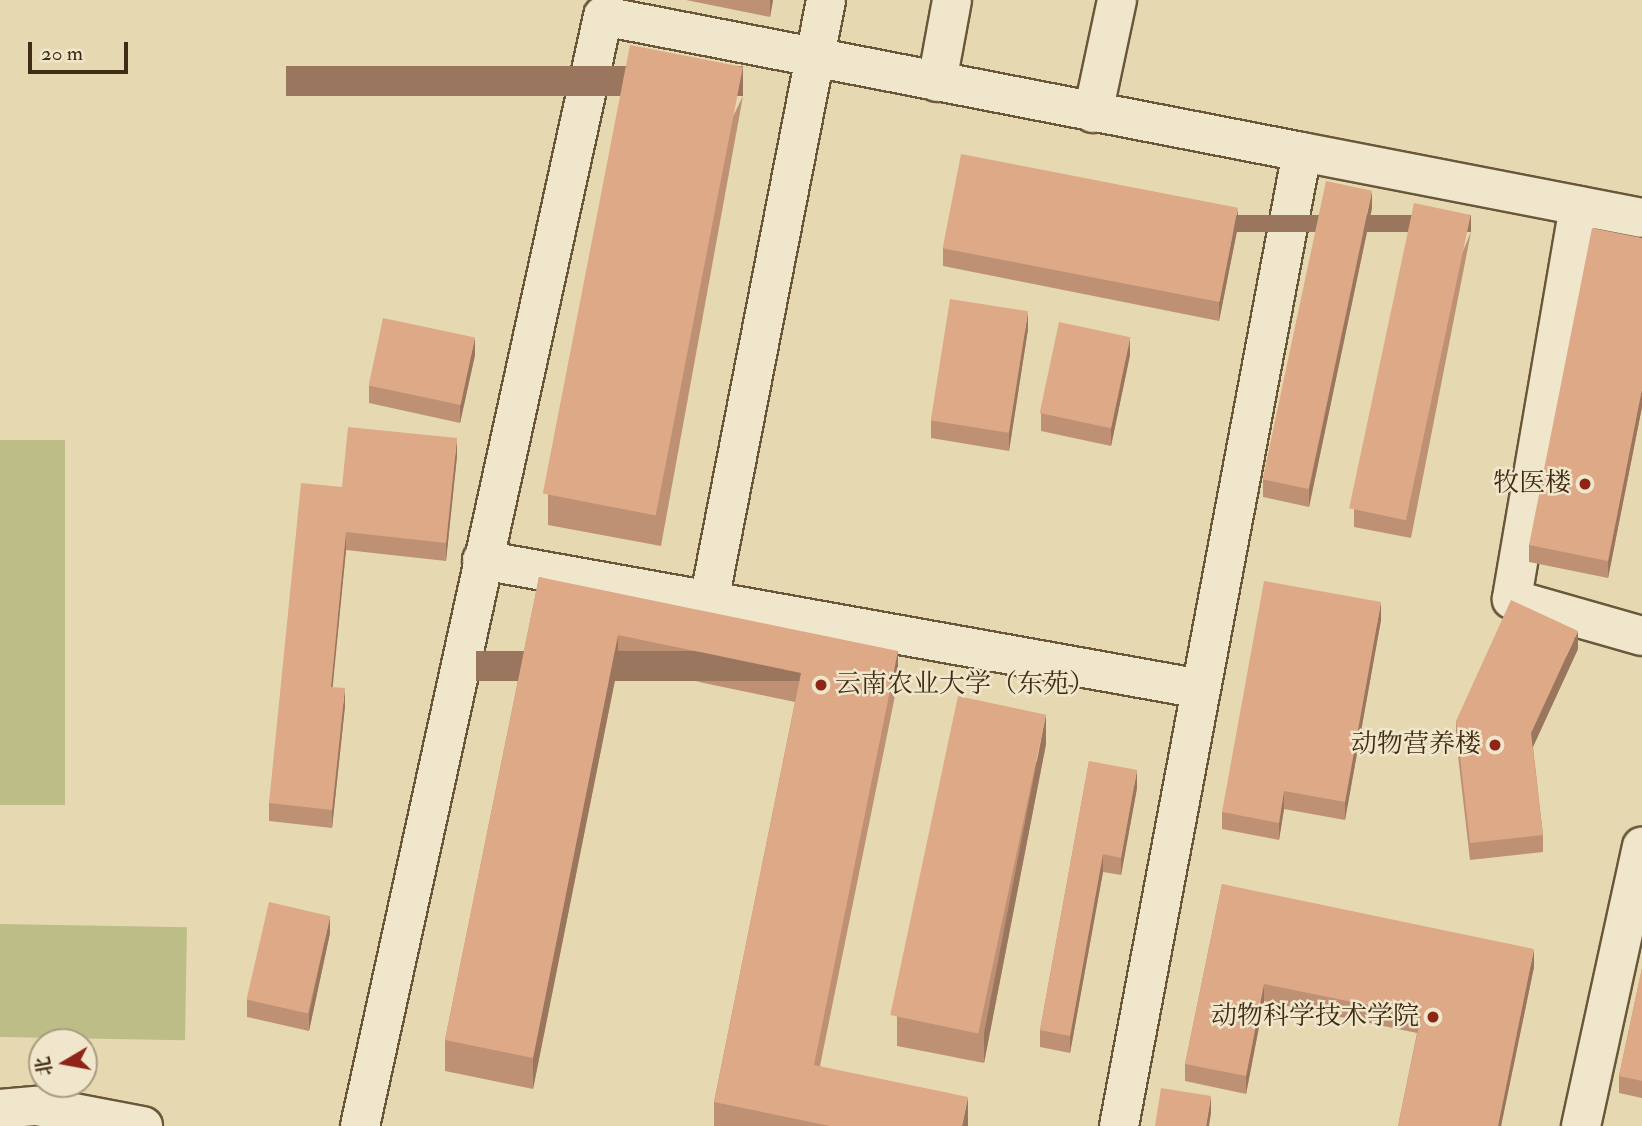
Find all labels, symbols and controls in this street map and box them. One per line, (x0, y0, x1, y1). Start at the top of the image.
scale bar (32, 28, 131, 72)
text: 20 m (41, 40, 83, 67)
place label: 牧医楼 (1493, 468, 1571, 500)
marker: 牧医楼 (1577, 476, 1593, 492)
place label: 云南农业大学（东苑） (835, 669, 1095, 701)
marker: 云南农业大学（东苑） (813, 677, 829, 693)
place label: 动物营养楼 (1351, 729, 1481, 761)
marker: 动物营养楼 (1487, 737, 1503, 753)
place label: 动物科学技术学院 (1211, 1001, 1419, 1033)
marker: 动物科学技术学院 (1425, 1009, 1441, 1025)
north arrow (28, 1028, 98, 1098)
text: 北 (31, 1055, 58, 1078)

